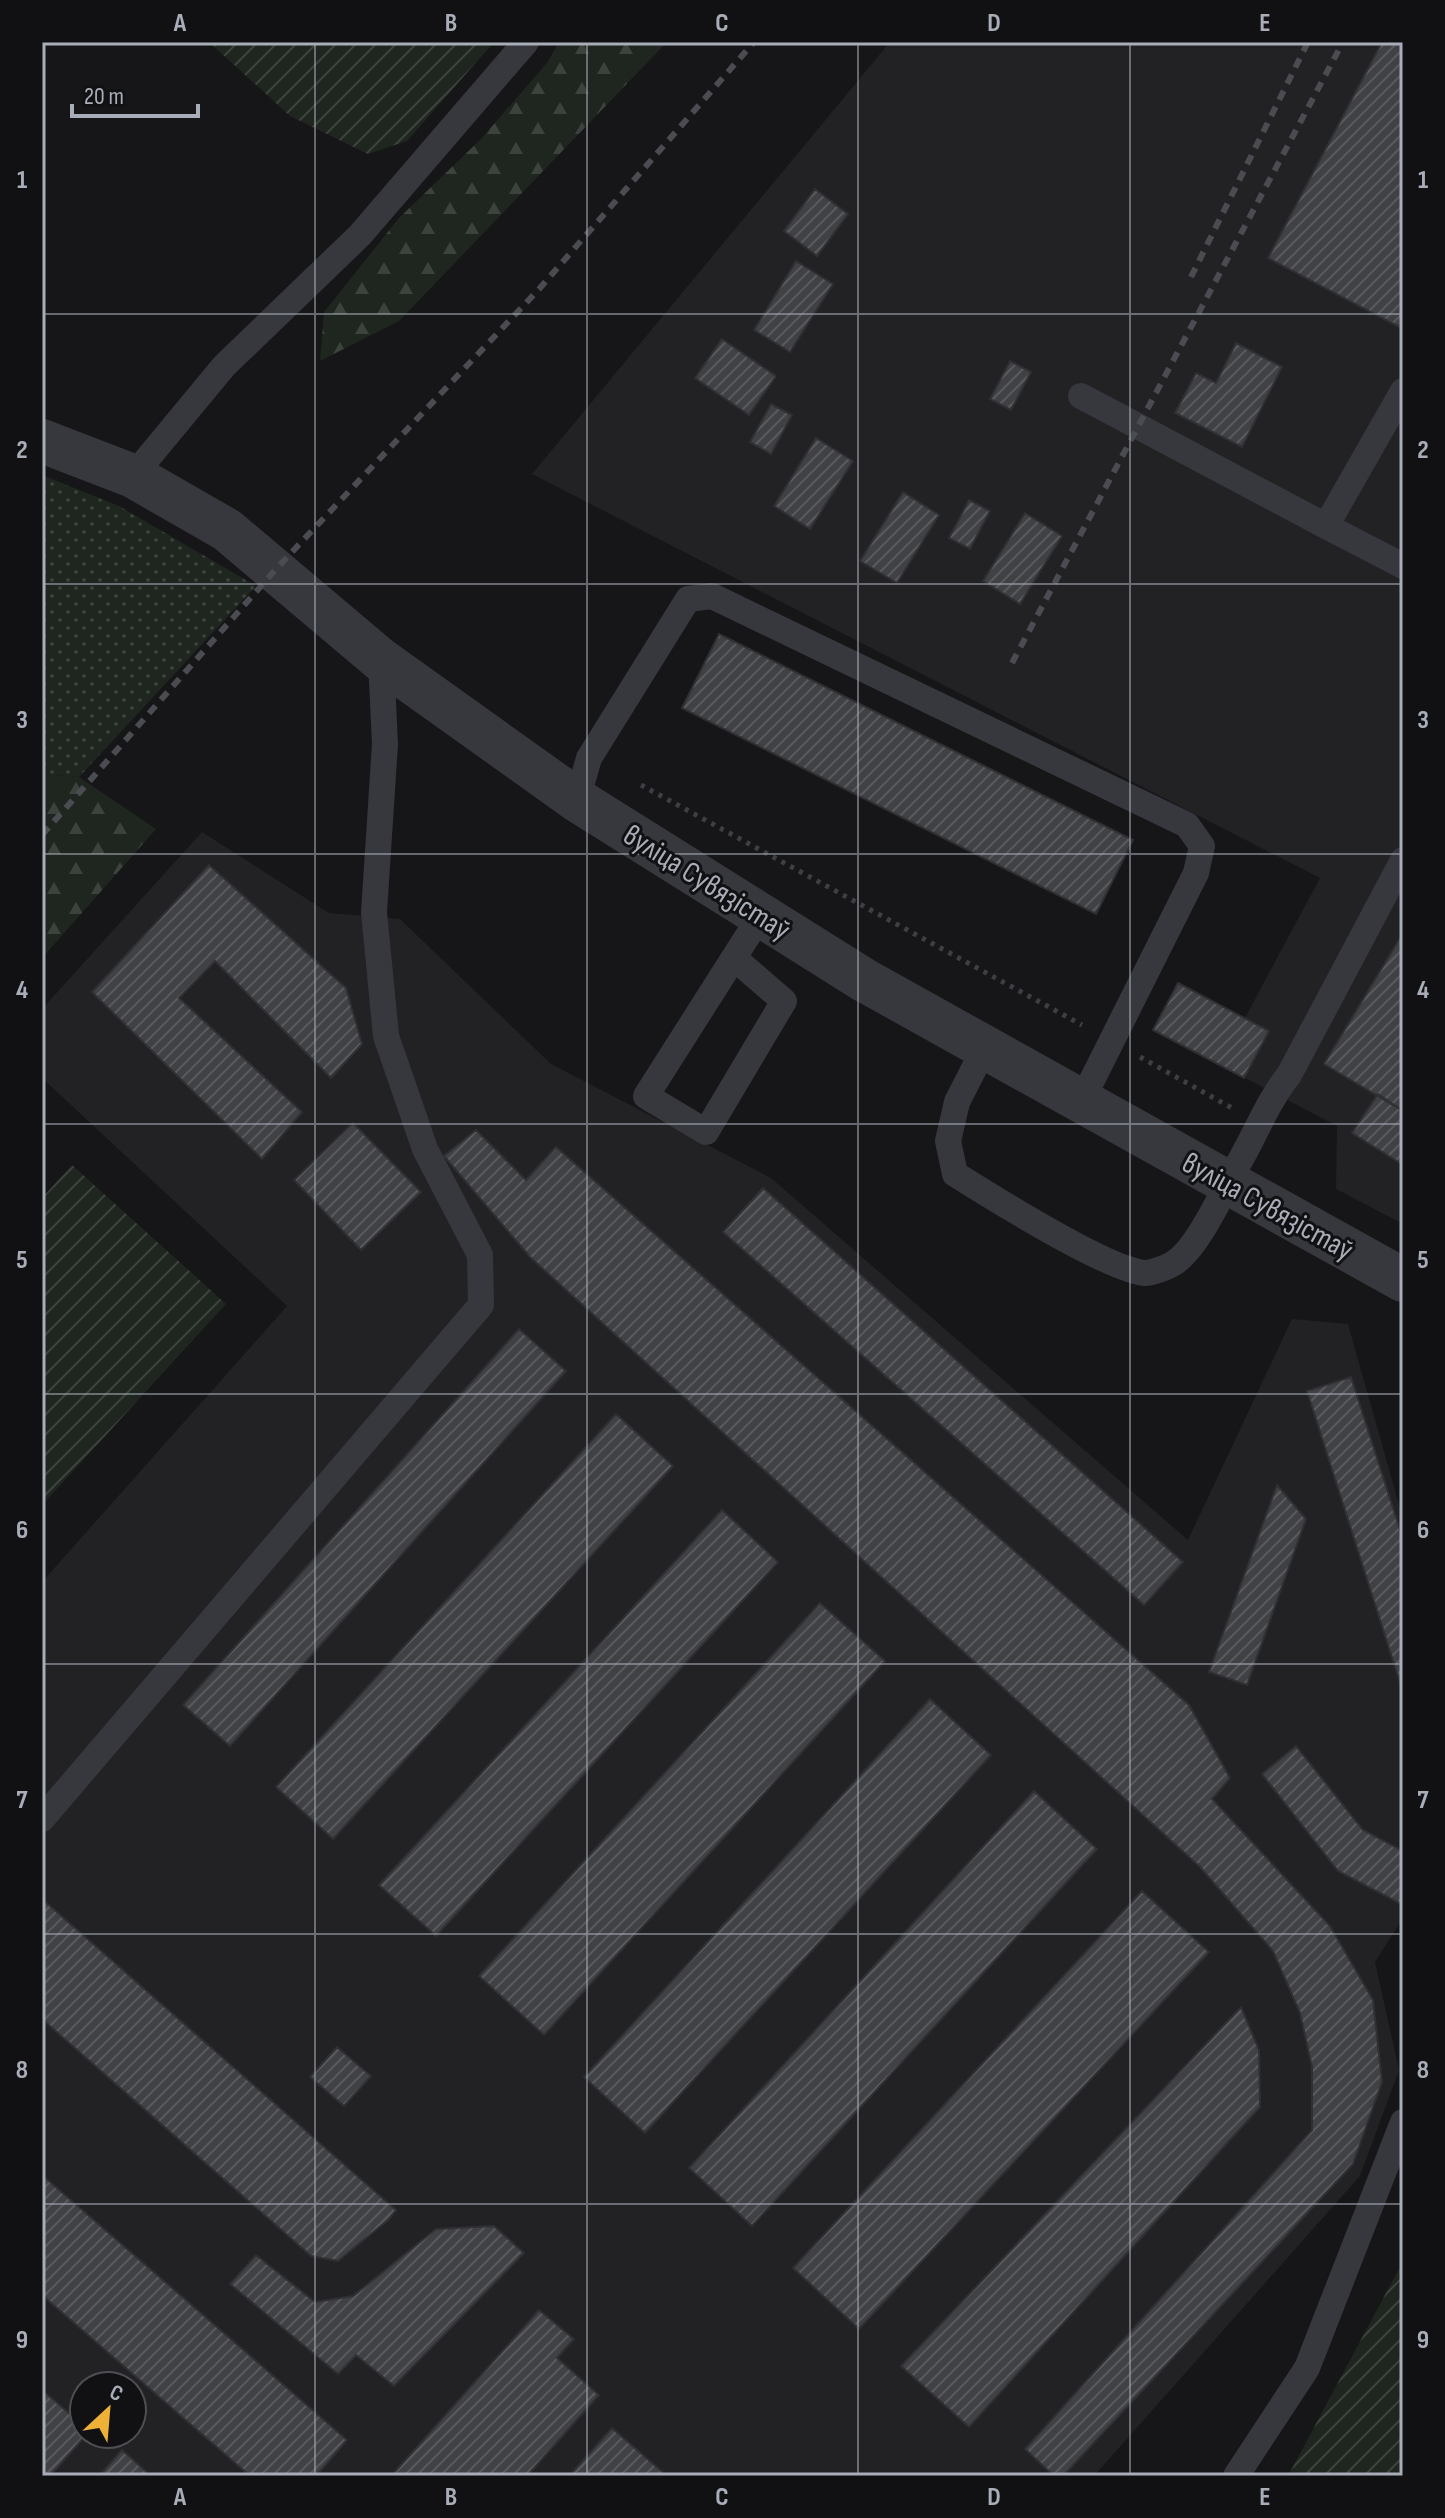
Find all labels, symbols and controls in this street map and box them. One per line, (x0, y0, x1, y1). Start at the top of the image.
text: A (173, 8, 187, 39)
text: B (445, 8, 457, 39)
text: C (715, 8, 729, 39)
text: D (987, 8, 1001, 39)
text: E (1259, 8, 1271, 39)
scale bar (72, 68, 198, 118)
text: 20 m (84, 82, 124, 111)
text: 1 (17, 165, 27, 196)
text: 1 (1418, 165, 1428, 196)
text: 2 (16, 435, 28, 466)
text: 2 (1417, 435, 1429, 466)
text: 3 (16, 705, 28, 736)
text: 3 (1417, 705, 1429, 736)
street label: вуліца Сувязістаў (616, 817, 797, 949)
text: 4 (16, 975, 28, 1006)
text: 4 (1417, 975, 1429, 1006)
street label: вуліца Сувязістаў (1176, 1145, 1360, 1269)
text: 5 (16, 1245, 28, 1276)
text: 5 (1417, 1245, 1429, 1276)
text: 6 (16, 1515, 28, 1546)
text: 6 (1417, 1515, 1429, 1546)
text: 7 (16, 1785, 28, 1816)
text: 7 (1417, 1785, 1429, 1816)
text: 8 (16, 2055, 28, 2086)
text: 8 (1417, 2055, 1429, 2086)
text: 9 (16, 2325, 28, 2356)
text: 9 (1417, 2325, 1429, 2356)
north arrow (68, 2370, 148, 2450)
text: С (105, 2379, 127, 2408)
text: A (173, 2482, 187, 2513)
text: B (445, 2482, 457, 2513)
text: C (715, 2482, 729, 2513)
text: D (987, 2482, 1001, 2513)
text: E (1259, 2482, 1271, 2513)

